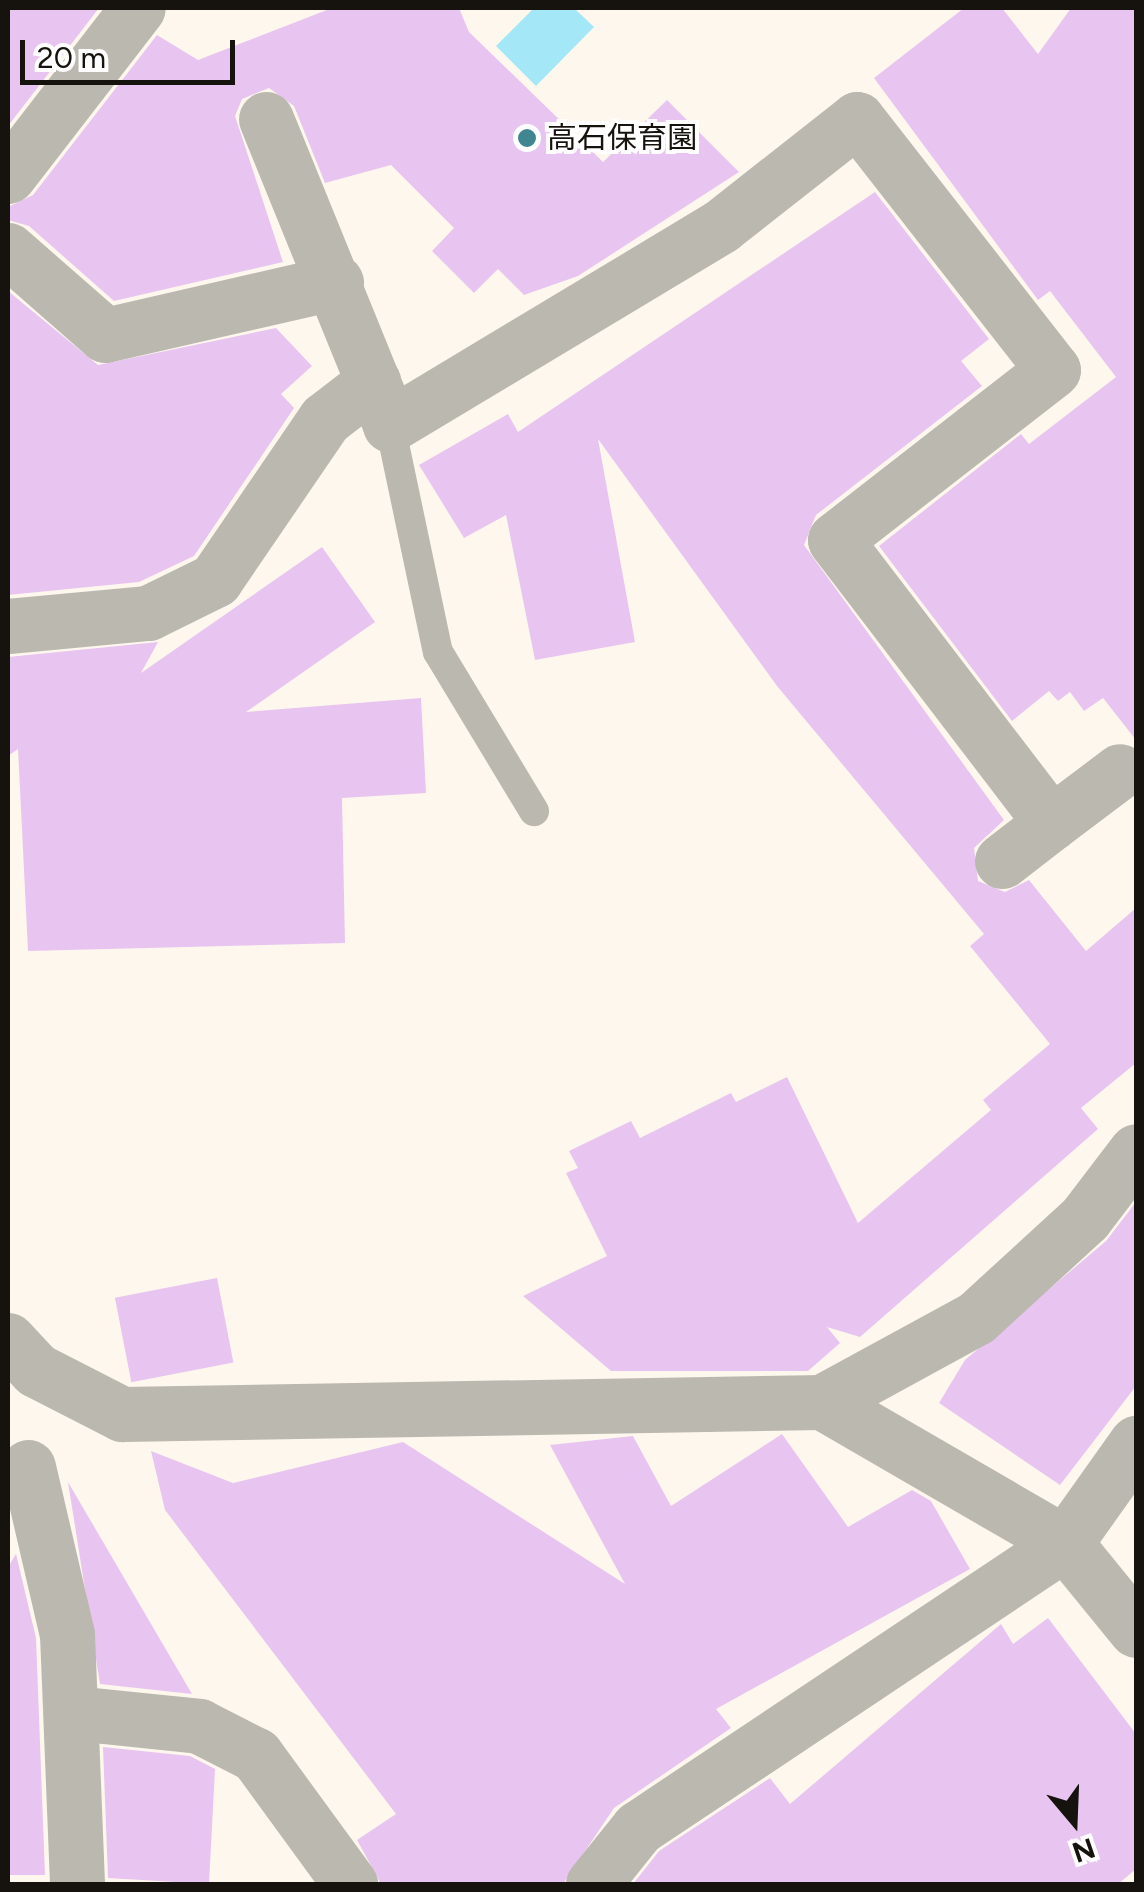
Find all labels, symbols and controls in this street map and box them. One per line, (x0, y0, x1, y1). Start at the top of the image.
scale bar (25, 20, 240, 82)
text: 20 m (37, 39, 106, 76)
place label: 高石保育園 (547, 120, 697, 156)
marker: 高石保育園 (516, 127, 538, 149)
north arrow (1024, 1772, 1124, 1872)
text: N (1068, 1831, 1100, 1870)

